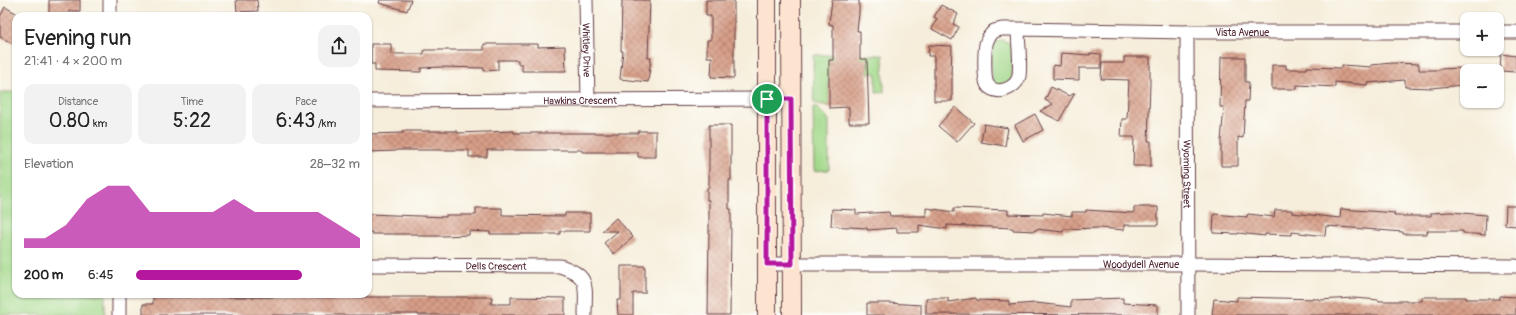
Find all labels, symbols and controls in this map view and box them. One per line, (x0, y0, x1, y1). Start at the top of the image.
map controls (1460, 12, 1504, 108)
button: + (1460, 12, 1504, 56)
street label: Whitley Drive (579, 23, 593, 77)
text: Evening run (24, 24, 132, 52)
button: share (318, 25, 360, 67)
street label: Vista Avenue (1215, 27, 1269, 39)
text: 21:41 · 4 × 200 m (24, 53, 122, 69)
button: − (1460, 64, 1504, 108)
pin (750, 82, 784, 116)
icon: arrive (756, 88, 778, 110)
text: Distance (58, 95, 98, 108)
text: Time (181, 95, 204, 108)
text: Pace (295, 95, 317, 108)
street label: Hawkins Crescent (543, 95, 618, 107)
text: 0.80 (49, 108, 91, 133)
text: 5:22 (173, 108, 211, 133)
text: 6:43 (276, 108, 316, 133)
text: km (91, 117, 107, 130)
text: /km (316, 117, 336, 130)
street label: Wyoming Street (1180, 140, 1193, 209)
text: Elevation (24, 156, 74, 172)
text: 28–32 m (310, 156, 360, 172)
street label: Woodydell Avenue (1103, 259, 1179, 271)
street label: Dells Crescent (465, 261, 528, 273)
text: 200 m (24, 267, 63, 283)
text: 6:45 (88, 267, 114, 283)

